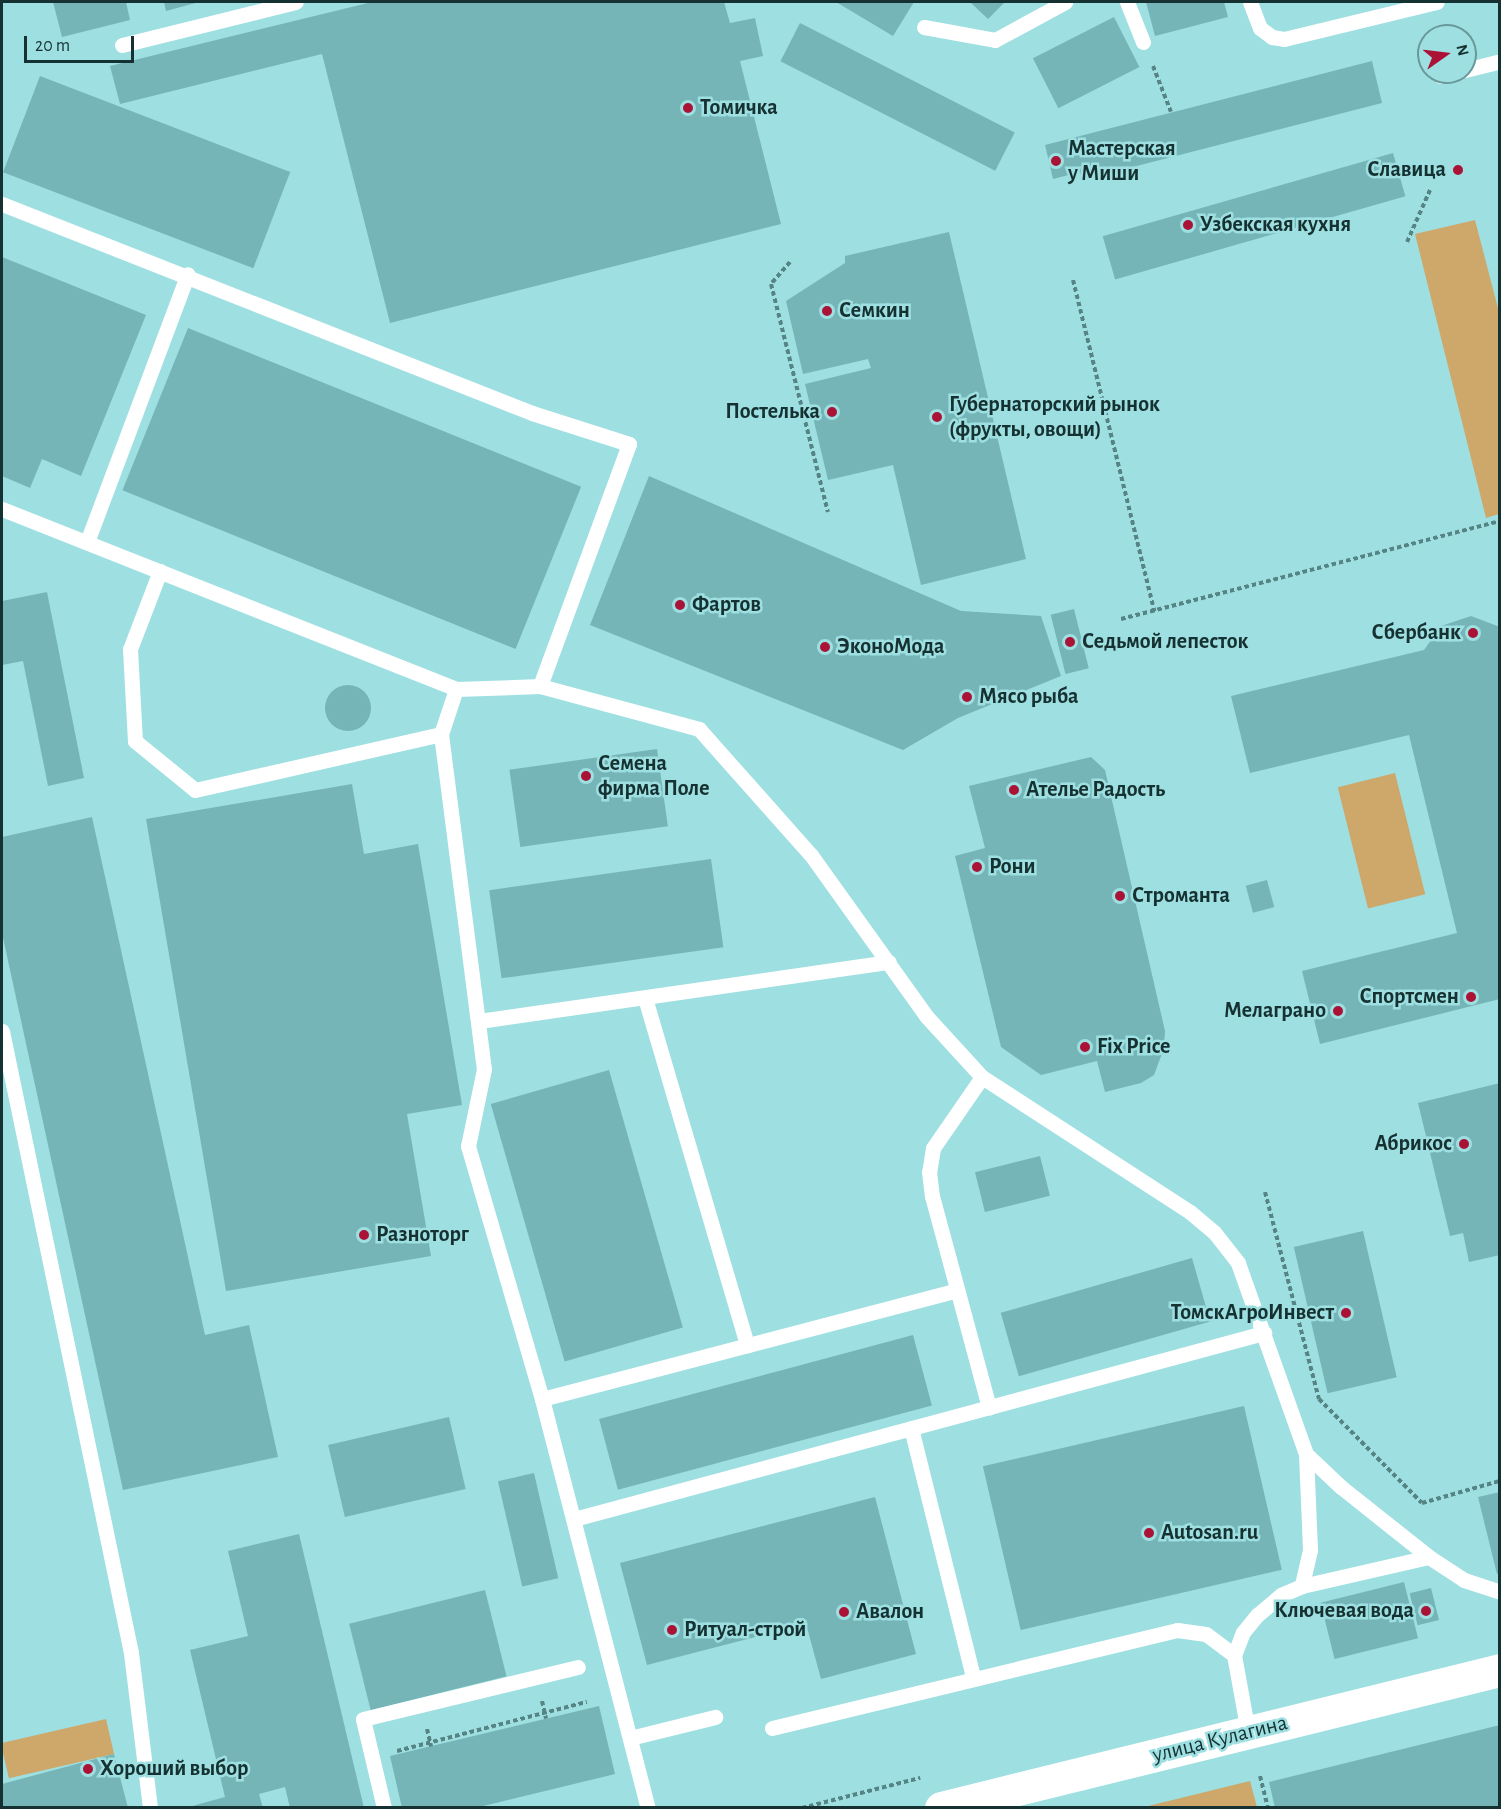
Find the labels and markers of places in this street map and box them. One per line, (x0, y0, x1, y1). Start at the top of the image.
place label: Томичка (700, 95, 778, 121)
marker: Томичка (681, 101, 695, 115)
place label: Мастерская у Миши (1068, 135, 1176, 186)
marker: Мастерская у Миши (1049, 154, 1063, 168)
place label: Славица (1367, 157, 1446, 183)
marker: Славица (1451, 163, 1465, 177)
place label: Узбекская кухня (1200, 212, 1351, 238)
marker: Узбекская кухня (1181, 218, 1195, 232)
place label: Семкин (839, 298, 910, 324)
marker: Семкин (820, 304, 834, 318)
place label: Губернаторский рынок (фрукты, овощи) (949, 391, 1160, 442)
place label: Постелька (725, 399, 820, 425)
marker: Постелька (825, 405, 839, 419)
marker: Губернаторский рынок (фрукты, овощи) (930, 410, 944, 424)
place label: Фартов (692, 592, 761, 618)
marker: Фартов (673, 598, 687, 612)
place label: Сбербанк (1372, 620, 1461, 646)
marker: Сбербанк (1466, 626, 1480, 640)
place label: Седьмой лепесток (1082, 629, 1248, 655)
place label: ЭконоМода (837, 634, 944, 660)
marker: Седьмой лепесток (1063, 635, 1077, 649)
marker: ЭконоМода (818, 640, 832, 654)
place label: Мясо рыба (979, 684, 1079, 710)
marker: Мясо рыба (960, 690, 974, 704)
place label: Семена фирма Поле (598, 750, 710, 802)
marker: Семена фирма Поле (579, 769, 593, 783)
place label: Ателье Радость (1026, 777, 1165, 803)
marker: Ателье Радость (1007, 783, 1021, 797)
place label: Рони (989, 854, 1036, 880)
marker: Рони (970, 860, 984, 874)
place label: Строманта (1132, 883, 1230, 909)
marker: Строманта (1113, 889, 1127, 903)
place label: Спортсмен (1360, 984, 1459, 1010)
marker: Спортсмен (1464, 990, 1478, 1004)
place label: Мелаграно (1224, 998, 1326, 1024)
marker: Мелаграно (1331, 1004, 1345, 1018)
place label: Fix Price (1097, 1034, 1171, 1060)
marker: Fix Price (1078, 1040, 1092, 1054)
place label: Абрикос (1374, 1131, 1452, 1157)
marker: Абрикос (1457, 1137, 1471, 1151)
place label: Разноторг (376, 1222, 469, 1248)
marker: Разноторг (357, 1228, 371, 1242)
place label: ТомскАгроИнвест (1171, 1300, 1334, 1326)
marker: ТомскАгроИнвест (1339, 1306, 1353, 1320)
place label: Autosan.ru (1161, 1520, 1258, 1546)
marker: Autosan.ru (1142, 1526, 1156, 1540)
place label: Ключевая вода (1274, 1598, 1414, 1624)
place label: Авалон (856, 1599, 924, 1625)
marker: Ключевая вода (1419, 1604, 1433, 1618)
marker: Авалон (837, 1605, 851, 1619)
place label: Ритуал-строй (684, 1617, 806, 1643)
marker: Ритуал-строй (665, 1623, 679, 1637)
place label: Хороший выбор (100, 1756, 248, 1782)
marker: Хороший выбор (81, 1762, 95, 1776)

